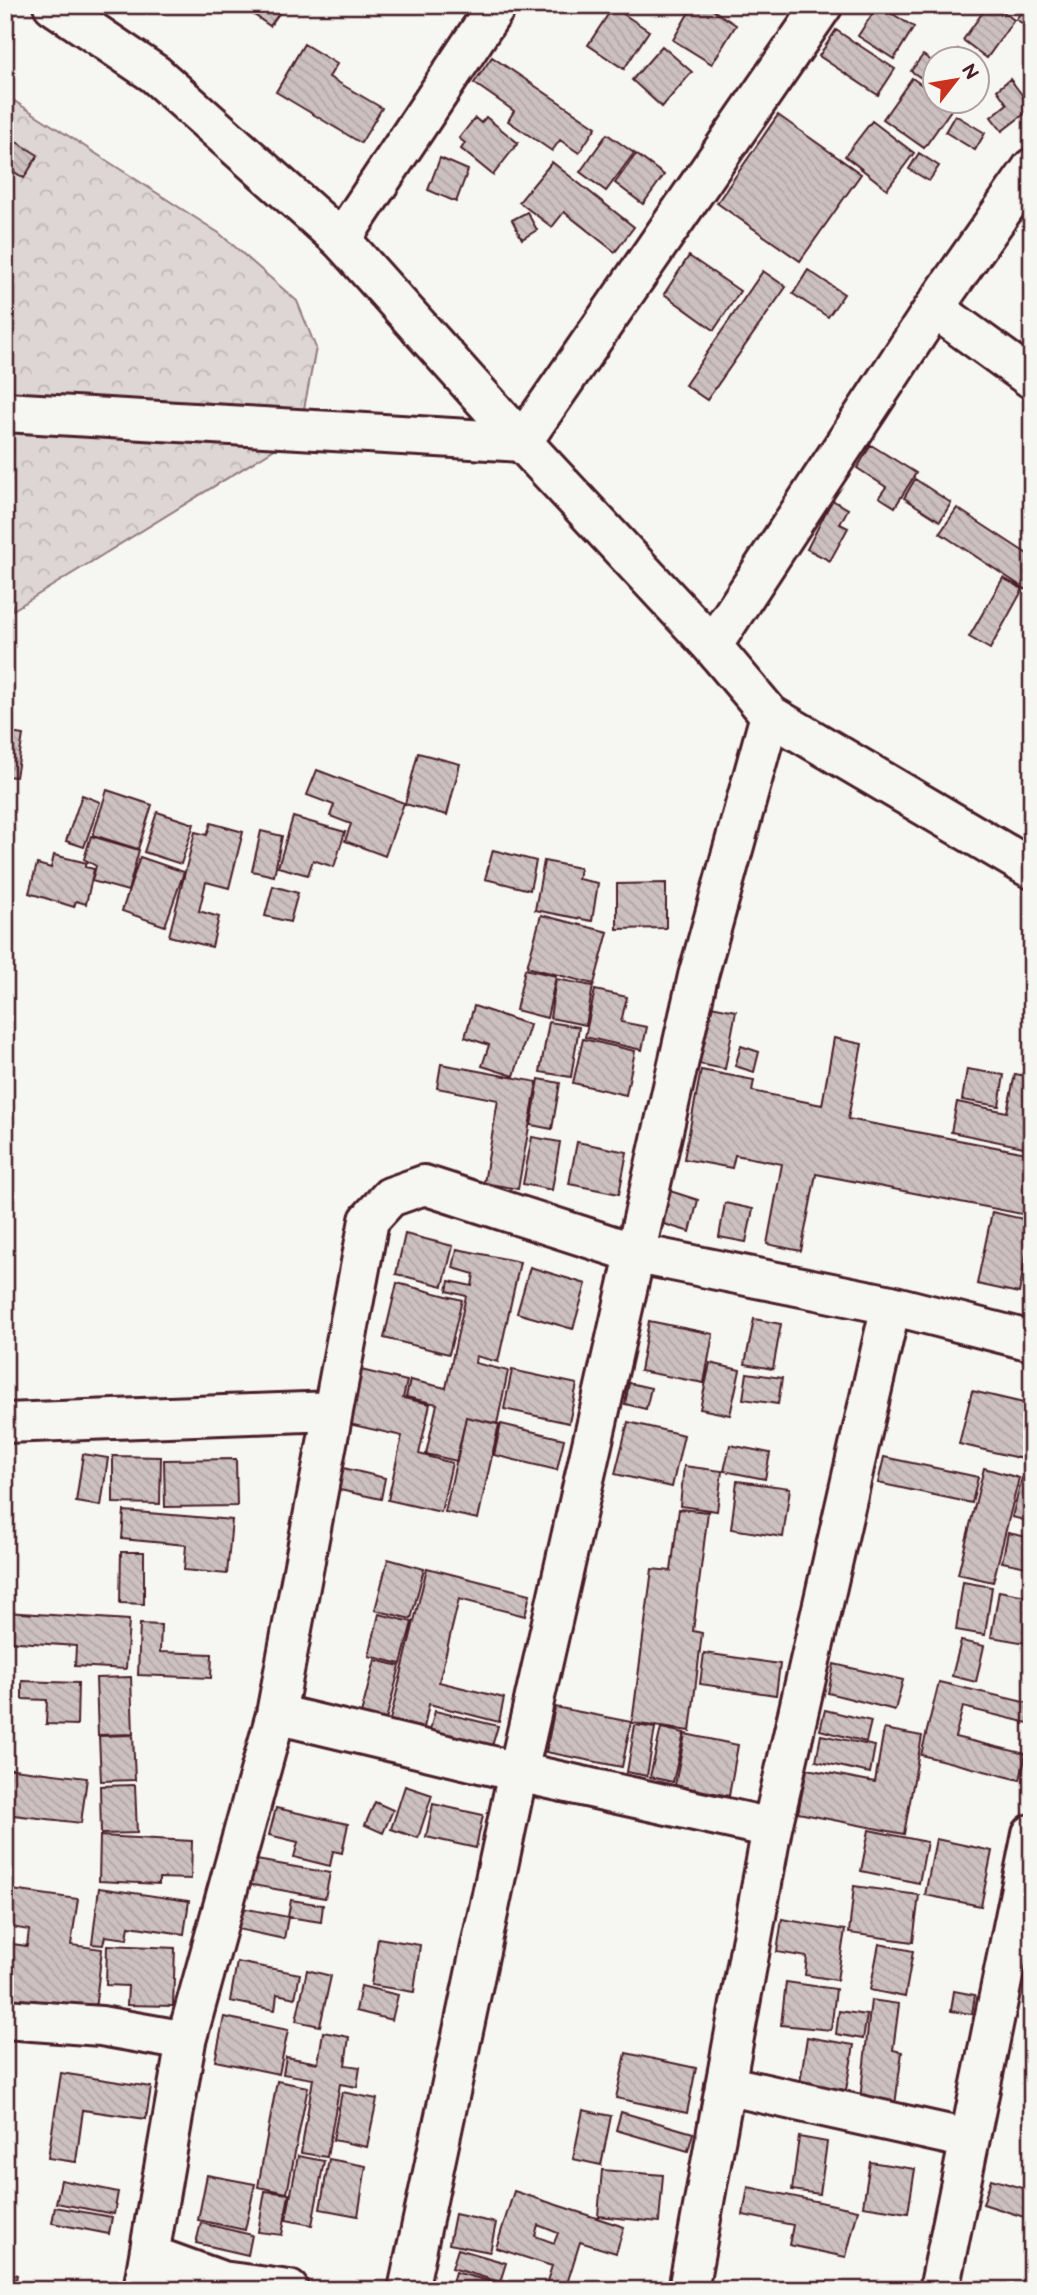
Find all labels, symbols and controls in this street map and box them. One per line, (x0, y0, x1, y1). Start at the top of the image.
north arrow (922, 46, 992, 116)
text: N (956, 60, 983, 84)

